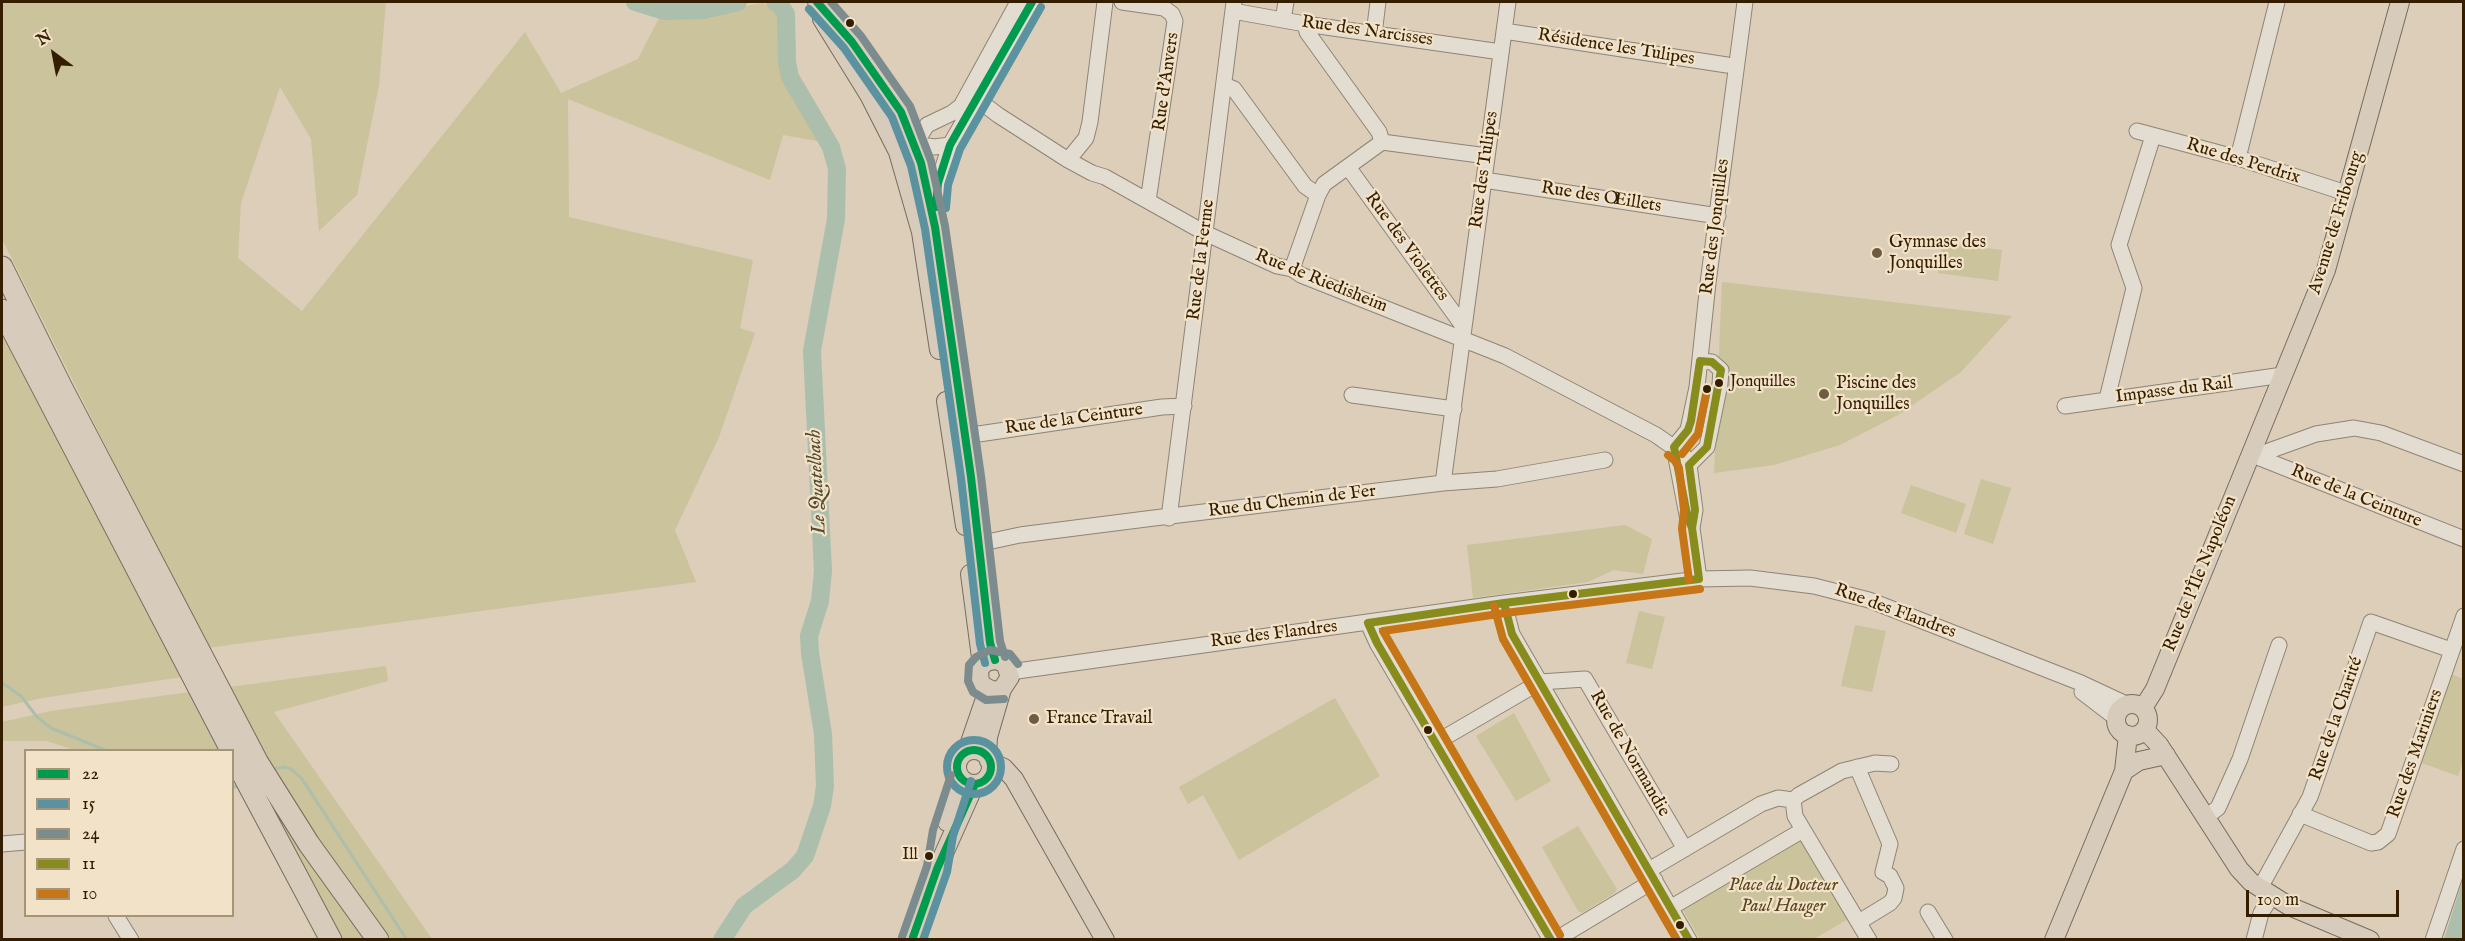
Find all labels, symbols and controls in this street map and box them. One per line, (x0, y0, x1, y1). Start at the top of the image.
street label: Rue des Narcisses (1300, 12, 1434, 52)
unlabelled marker (844, 17, 856, 29)
north arrow (24, 24, 84, 84)
street label: Résidence les Tulipes (1536, 25, 1696, 71)
text: N (33, 27, 56, 51)
street label: Rue d'Anvers (1149, 31, 1185, 133)
street label: Rue des Tulipes (1466, 110, 1504, 230)
street label: Rue des Perdrix (2183, 134, 2303, 190)
street label: Avenue de Fribourg (2305, 149, 2369, 297)
street label: Rue des Jonquilles (1697, 158, 1735, 296)
street label: Rue des Œillets (1539, 178, 1663, 218)
street label: Rue des Violettes (1359, 188, 1453, 306)
street label: Rue de la Ferme (1184, 198, 1220, 322)
place label: Gymnase des Jonquilles (1889, 232, 1986, 274)
street label: Rue de Riedisheim (1252, 246, 1390, 318)
marker: Gymnase des Jonquilles (1870, 246, 1884, 260)
place label: Jonquilles (1730, 373, 1795, 393)
place label: Piscine des Jonquilles (1836, 373, 1916, 416)
street label: Impasse du Rail (2114, 373, 2234, 409)
marker: Jonquilles (1713, 377, 1725, 389)
unlabelled marker (1701, 383, 1713, 395)
marker: Piscine des Jonquilles (1817, 387, 1831, 401)
street label: Rue de la Ceinture (1003, 400, 1145, 440)
water label: Le Quatelbach (803, 429, 833, 535)
street label: Rue de la Ceinture (2287, 461, 2425, 533)
street label: Rue du Chemin de Fer (1207, 481, 1377, 523)
street label: Rue de l'Île Napoléon (2160, 493, 2242, 655)
street label: Rue des Flandres (1831, 580, 1959, 644)
unlabelled marker (1567, 588, 1579, 600)
street label: Rue des Flandres (1209, 616, 1339, 654)
street label: Rue de la Charité (2306, 654, 2368, 784)
street label: Rue de Normandie (1584, 687, 1674, 821)
street label: Rue des Mariniers (2384, 687, 2448, 821)
place label: France Travail (1046, 708, 1152, 730)
marker: France Travail (1027, 712, 1041, 726)
unlabelled marker (1422, 724, 1434, 736)
legend (24, 749, 234, 917)
text: 22 (82, 763, 99, 786)
text: 15 (82, 793, 95, 816)
text: 24 (82, 823, 99, 846)
place label: Ill (902, 846, 918, 866)
marker: Ill (923, 850, 935, 862)
text: 11 (82, 853, 95, 876)
park label: Place du Docteur Paul Hauger (1728, 875, 1838, 918)
scale bar (2249, 878, 2402, 916)
text: 10 (82, 883, 97, 906)
text: 100 m (2257, 889, 2299, 912)
unlabelled marker (1674, 919, 1686, 931)

